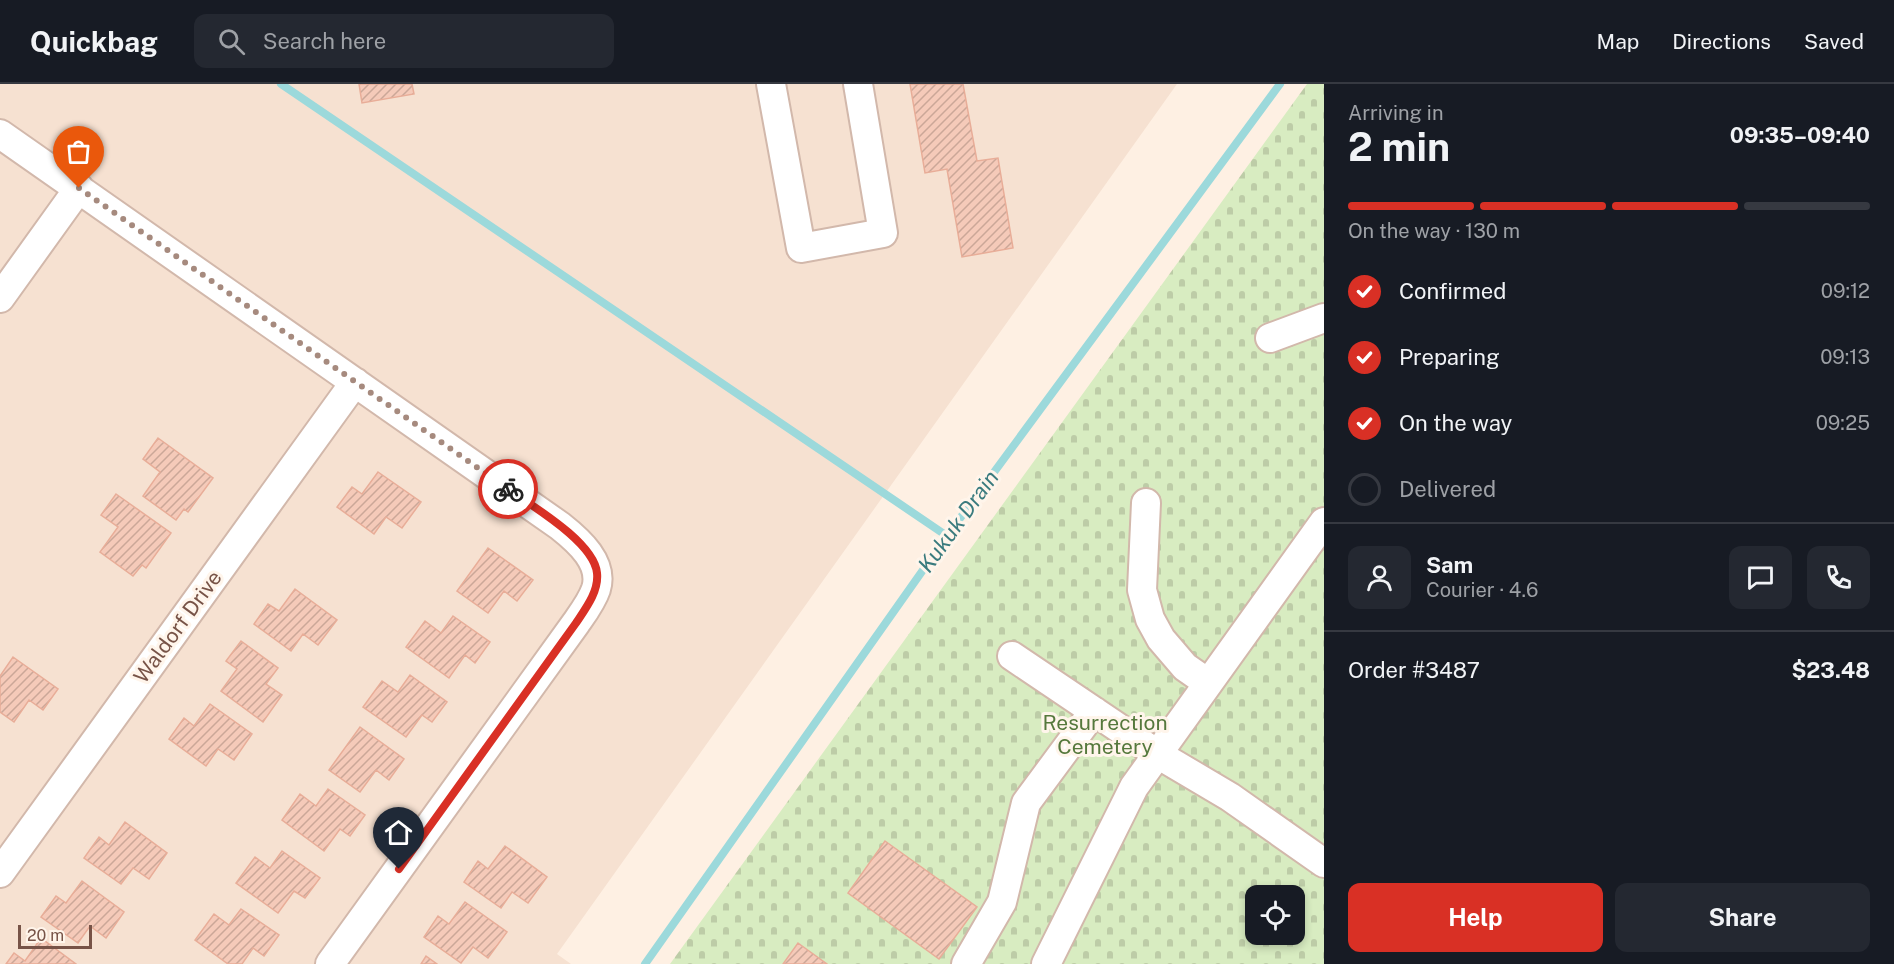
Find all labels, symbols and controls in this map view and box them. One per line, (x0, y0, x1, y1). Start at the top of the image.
search box (194, 14, 614, 68)
text: Quickbag (30, 25, 158, 58)
icon: search (215, 25, 248, 58)
text: Search here (263, 28, 386, 54)
text: Map (1597, 29, 1639, 54)
text: Directions (1672, 29, 1771, 54)
text: Saved (1804, 29, 1864, 54)
text: Arriving in (1348, 101, 1443, 125)
text: 09:35–09:40 (1730, 122, 1870, 148)
text: 2 min (1348, 124, 1450, 170)
pin (53, 126, 104, 188)
icon: bag (62, 135, 95, 168)
text: On the way · 130 m (1348, 219, 1520, 243)
icon: check (1348, 275, 1381, 308)
text: Confirmed (1399, 278, 1506, 304)
text: 09:12 (1821, 279, 1870, 303)
icon: check (1348, 341, 1381, 374)
text: Preparing (1399, 344, 1500, 370)
text: 09:13 (1820, 345, 1870, 369)
icon: check (1348, 407, 1381, 440)
text: On the way (1399, 410, 1512, 436)
text: 09:25 (1816, 411, 1870, 435)
courier (478, 459, 538, 519)
water label: Kukuk Drain (912, 465, 1004, 577)
icon: bike (492, 473, 525, 506)
text: Delivered (1399, 476, 1496, 502)
button: person (1348, 546, 1411, 609)
button: chat (1729, 546, 1792, 609)
button: phone (1807, 546, 1870, 609)
text: Sam (1426, 552, 1473, 578)
street label: Waldorf Drive (128, 566, 227, 688)
text: Courier · 4.6 (1426, 578, 1538, 602)
text: Order #3487 (1348, 657, 1480, 683)
text: $23.48 (1791, 657, 1870, 683)
park label: Resurrection Cemetery (1042, 710, 1168, 759)
pin (373, 807, 424, 869)
icon: home (382, 816, 415, 849)
button: Help (1348, 883, 1603, 952)
button: Share (1615, 883, 1870, 952)
map controls (1245, 885, 1305, 945)
button: locate (1245, 885, 1305, 945)
scale bar (18, 922, 92, 950)
text: 20 m (27, 926, 64, 945)

